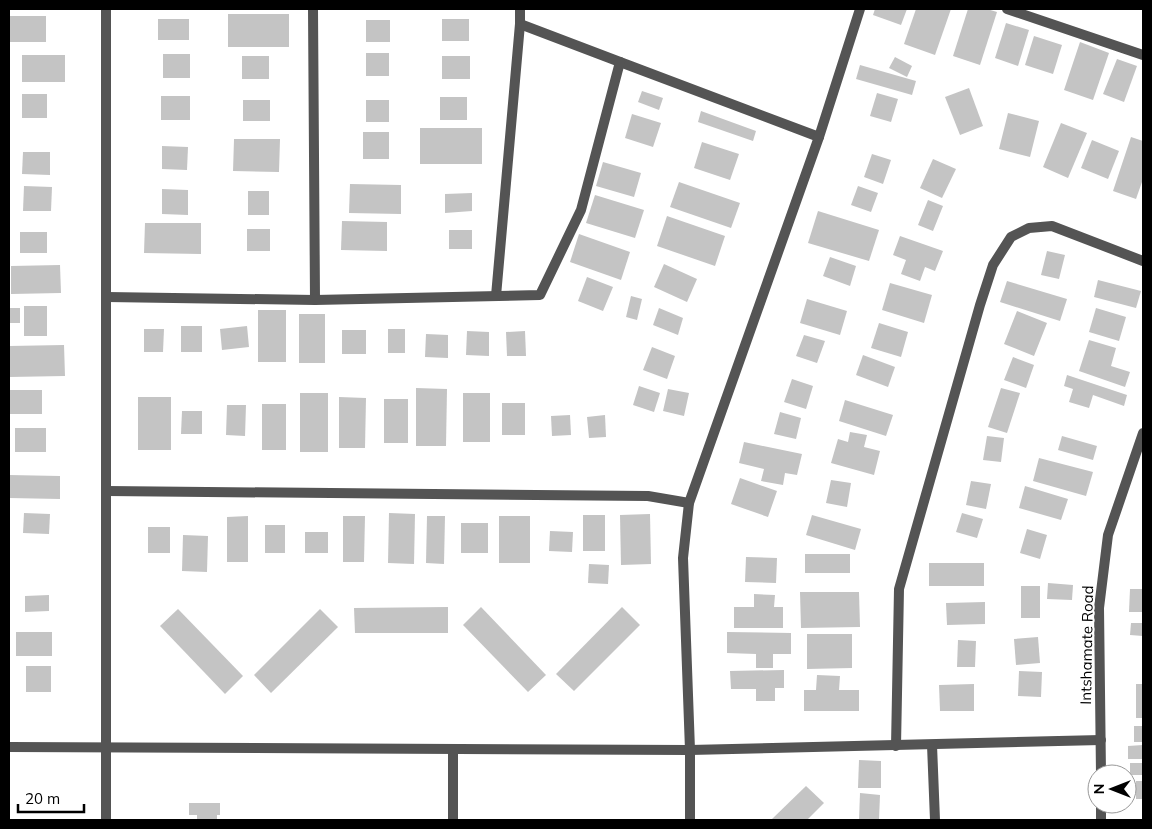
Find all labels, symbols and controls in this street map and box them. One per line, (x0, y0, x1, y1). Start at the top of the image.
street label: Intshamate Road (1076, 585, 1097, 705)
north arrow (1087, 764, 1137, 814)
scale bar (18, 782, 84, 814)
text: N (1090, 784, 1108, 794)
text: 20 m (25, 789, 60, 808)

